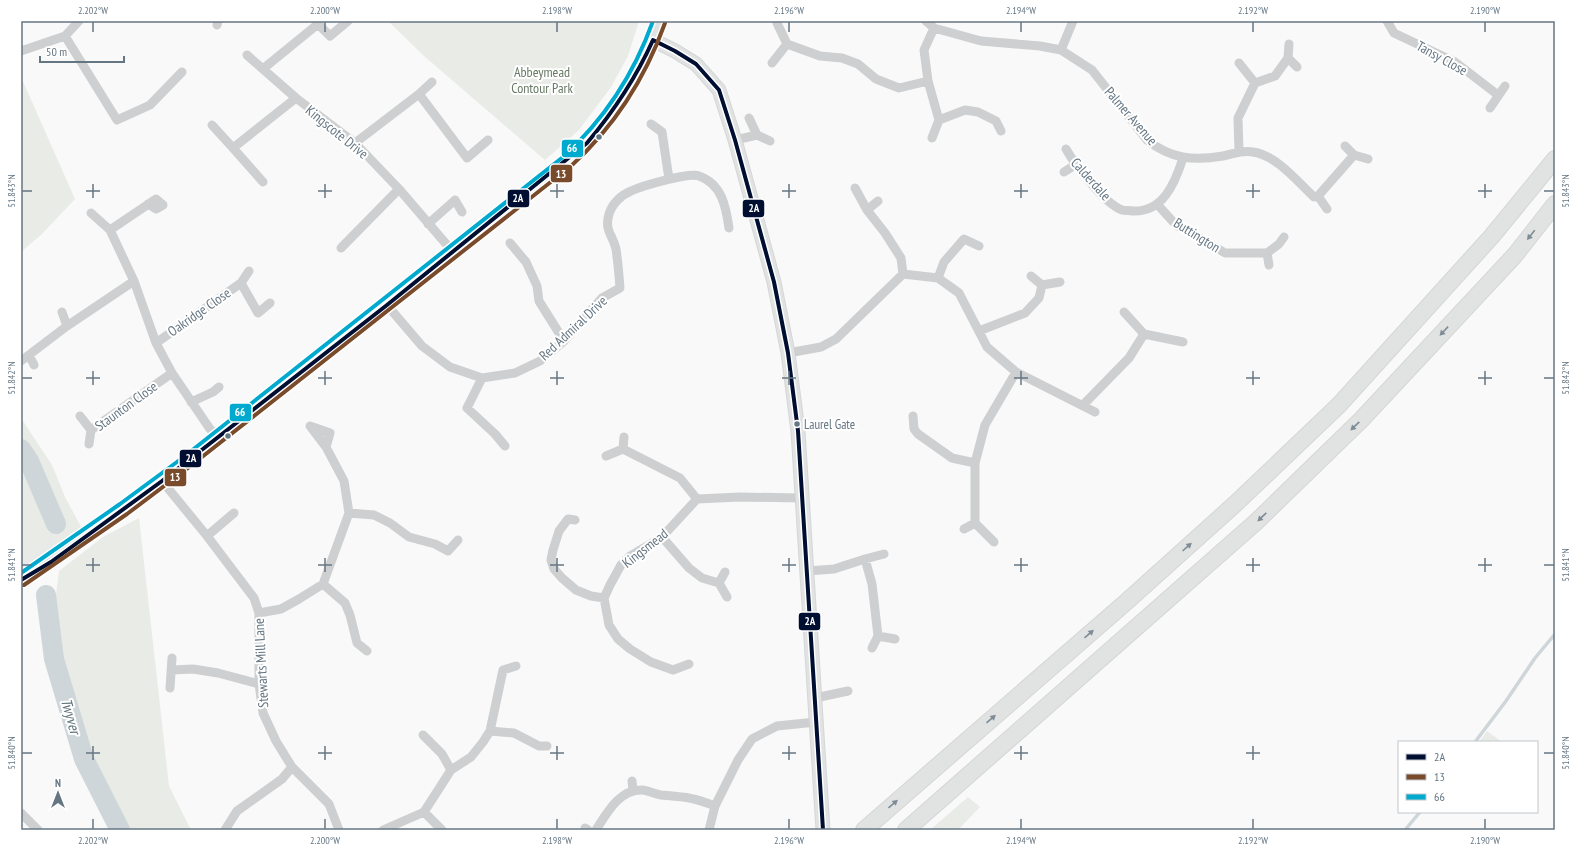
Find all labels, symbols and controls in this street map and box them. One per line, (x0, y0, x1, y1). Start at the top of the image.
text: 2.202°W (78, 4, 108, 17)
text: 2.200°W (310, 4, 340, 17)
text: 2.198°W (542, 4, 572, 17)
text: 2.196°W (774, 4, 804, 17)
text: 2.194°W (1006, 4, 1036, 17)
text: 2.192°W (1238, 4, 1268, 17)
text: 2.190°W (1470, 4, 1500, 17)
street label: Tansy Close (1413, 37, 1471, 79)
scale bar (40, 38, 124, 64)
text: 50 m (46, 44, 67, 59)
park label: Abbeymead Contour Park (511, 63, 573, 97)
street label: Palmer Avenue (1101, 83, 1161, 149)
street label: Kingscote Drive (302, 101, 372, 163)
unlabelled marker (594, 132, 604, 142)
line badge: 66 (561, 139, 584, 158)
text: 66 (567, 141, 577, 155)
street label: Calderdale (1067, 154, 1115, 204)
line badge: 13 (550, 164, 573, 183)
text: 13 (556, 167, 566, 181)
text: 51.843°N (5, 174, 18, 208)
text: 51.843°N (1559, 174, 1572, 208)
line badge: 2A (507, 189, 530, 208)
text: 2A (513, 191, 524, 205)
line badge: 2A (742, 199, 765, 218)
text: 2A (749, 201, 760, 215)
street label: Buttington (1170, 214, 1224, 256)
one-way arrow (1526, 229, 1535, 240)
street label: Oakridge Close (164, 284, 234, 340)
street label: Red Admiral Drive (535, 292, 611, 364)
one-way arrow (1439, 326, 1449, 336)
text: 51.842°N (5, 361, 18, 395)
text: 51.842°N (1559, 361, 1572, 395)
street label: Staunton Close (91, 377, 161, 435)
line badge: 66 (229, 403, 252, 422)
text: 66 (235, 405, 245, 419)
place label: Laurel Gate (804, 416, 855, 433)
marker: Laurel Gate (792, 419, 802, 429)
one-way arrow (1350, 421, 1360, 431)
unlabelled marker (223, 431, 233, 441)
line badge: 2A (179, 449, 202, 468)
text: 2A (186, 451, 197, 465)
line badge: 13 (164, 468, 187, 487)
text: 13 (170, 470, 180, 484)
one-way arrow (1257, 512, 1267, 522)
street label: Kingsmead (618, 524, 672, 572)
one-way arrow (1181, 543, 1192, 552)
text: 51.841°N (5, 548, 18, 582)
text: 51.841°N (1559, 548, 1572, 582)
line badge: 2A (798, 612, 821, 631)
text: 2A (805, 614, 816, 628)
street label: Stewarts Mill Lane (250, 618, 272, 708)
one-way arrow (1084, 629, 1095, 638)
water label: Twyver (57, 696, 86, 738)
one-way arrow (986, 715, 997, 724)
text: 51.840°N (5, 736, 18, 770)
text: 51.840°N (1559, 736, 1572, 770)
legend (1398, 741, 1538, 813)
text: 2A (1434, 749, 1445, 764)
text: 13 (1434, 769, 1445, 784)
north arrow (38, 773, 78, 813)
text: N (55, 776, 61, 790)
text: 66 (1434, 789, 1445, 804)
one-way arrow (888, 800, 899, 809)
text: 2.202°W (78, 834, 108, 847)
text: 2.200°W (310, 834, 340, 847)
text: 2.198°W (542, 834, 572, 847)
text: 2.196°W (774, 834, 804, 847)
text: 2.194°W (1006, 834, 1036, 847)
text: 2.192°W (1238, 834, 1268, 847)
text: 2.190°W (1470, 834, 1500, 847)

